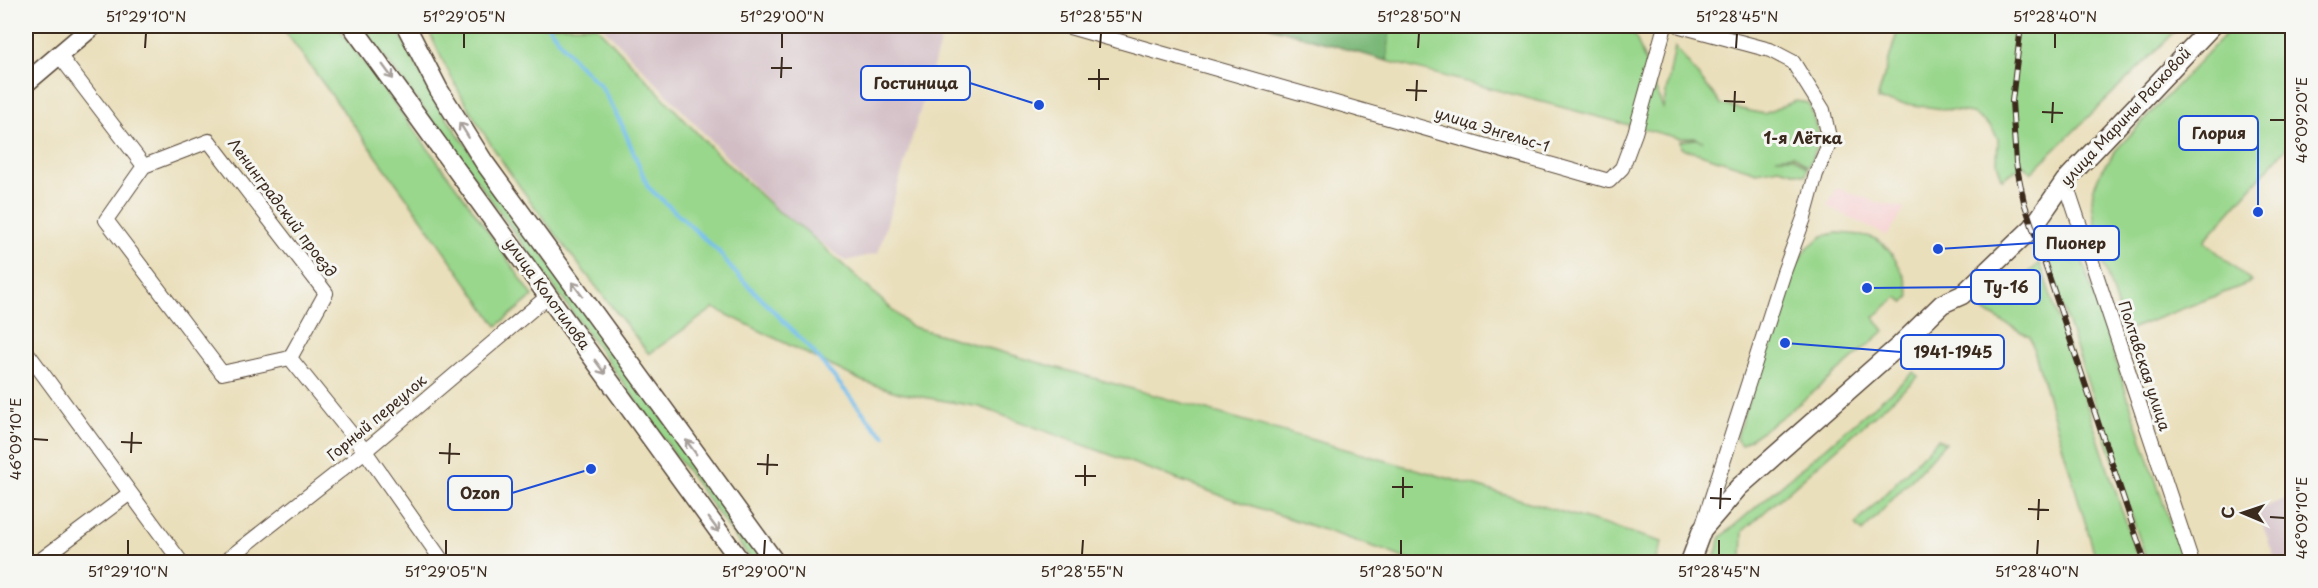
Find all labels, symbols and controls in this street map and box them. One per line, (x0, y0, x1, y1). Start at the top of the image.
text: 51°29'10"N (106, 4, 186, 27)
text: 51°29'05"N (422, 4, 506, 27)
text: 51°29'00"N (740, 4, 824, 27)
text: 51°28'55"N (1059, 4, 1143, 27)
text: 51°28'50"N (1377, 4, 1461, 27)
text: 51°28'45"N (1695, 4, 1779, 27)
text: 51°28'40"N (2013, 4, 2097, 27)
street label: улица Марины Расковой (2054, 41, 2195, 190)
one-way arrow (382, 64, 394, 80)
callout: Гостиница (861, 66, 970, 100)
text: Гостиница (874, 70, 958, 94)
text: 46°09'20"E (2289, 77, 2312, 163)
street label: улица Энгельс-1 (1432, 100, 1553, 157)
callout: Глория (2179, 116, 2258, 150)
text: Глория (2192, 120, 2246, 144)
one-way arrow (458, 122, 470, 139)
district label: 1-я Лётка (1763, 125, 1843, 149)
street label: Ленинградский проезд (223, 133, 343, 281)
callout: Пионер (2034, 226, 2119, 260)
text: Пионер (2046, 230, 2106, 254)
street label: улица Колотилова (500, 232, 597, 354)
callout: Ту-16 (1971, 270, 2040, 304)
text: Ту-16 (1983, 274, 2029, 298)
one-way arrow (571, 282, 583, 298)
street label: Полтавская улица (2114, 298, 2177, 434)
callout: 1941-1945 (1901, 335, 2004, 369)
text: 1941-1945 (1913, 339, 1993, 363)
one-way arrow (593, 358, 606, 374)
street label: Горный переулок (321, 368, 431, 465)
text: 46°09'10"E (3, 398, 26, 480)
one-way arrow (685, 440, 697, 456)
callout: Ozon (448, 476, 512, 510)
text: 46°09'10"E (2289, 477, 2312, 559)
text: Ozon (460, 480, 500, 504)
north arrow (2213, 483, 2273, 543)
text: С (2215, 506, 2239, 519)
one-way arrow (708, 516, 720, 532)
text: 51°29'10"N (88, 559, 168, 582)
text: 51°29'05"N (404, 559, 488, 582)
text: 51°29'00"N (722, 559, 806, 582)
text: 51°28'55"N (1040, 559, 1124, 582)
text: 51°28'50"N (1359, 559, 1443, 582)
text: 51°28'45"N (1677, 559, 1761, 582)
text: 51°28'40"N (1995, 559, 2079, 582)

